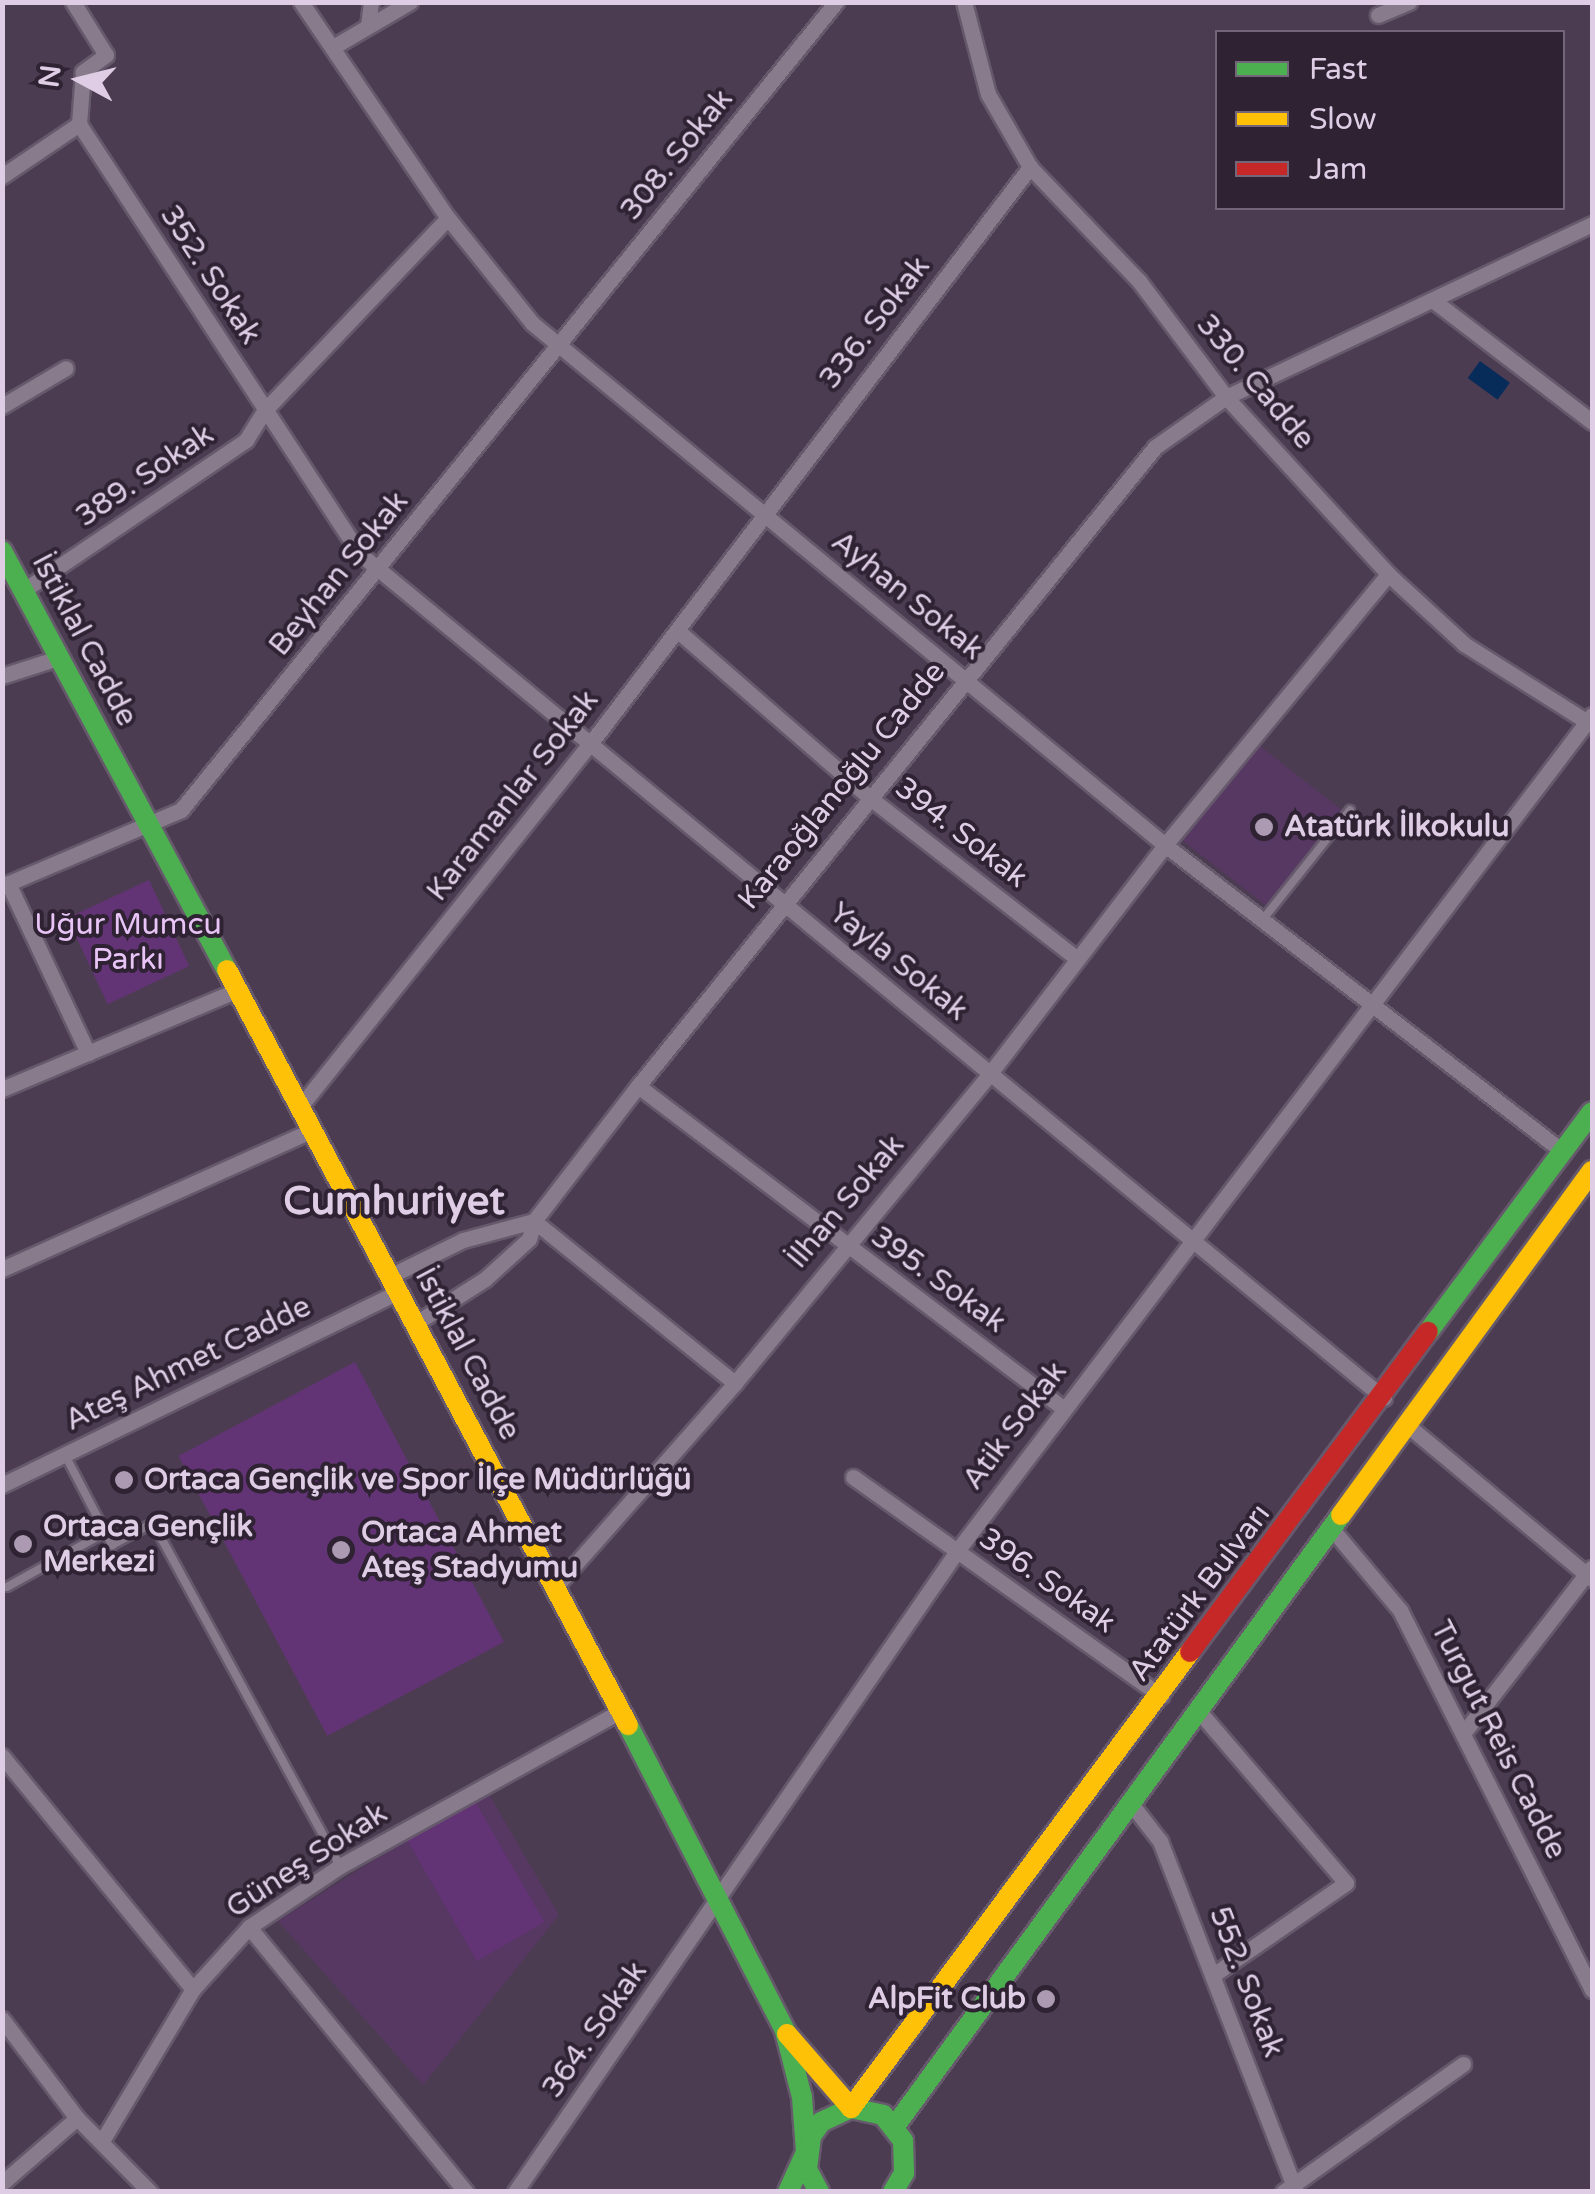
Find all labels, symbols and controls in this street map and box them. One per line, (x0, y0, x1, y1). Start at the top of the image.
north arrow (30, 30, 130, 130)
legend (1215, 30, 1565, 210)
text: Fast (1309, 51, 1368, 88)
text: N (32, 63, 68, 90)
street label: 308. Sokak (613, 82, 741, 228)
text: Slow (1309, 101, 1377, 138)
text: Jam (1309, 151, 1367, 188)
street label: 352. Sokak (152, 199, 268, 351)
street label: 336. Sokak (812, 250, 938, 396)
street label: 330. Cadde (1188, 307, 1322, 457)
street label: 389. Sokak (69, 417, 221, 535)
street label: Beyhan Sokak (262, 485, 416, 663)
street label: Ayhan Sokak (824, 524, 990, 668)
street label: İstiklal Cadde (24, 548, 144, 732)
street label: Karaoğlanoğlu Cadde (731, 655, 953, 917)
street label: Karamanlar Sokak (420, 683, 606, 909)
street label: 394. Sokak (888, 770, 1034, 896)
place label: Atatürk İlkokulu (1284, 809, 1509, 845)
marker: Atatürk İlkokulu (1253, 816, 1275, 838)
street label: Yayla Sokak (822, 895, 974, 1029)
park label: Uğur Mumcu Parkı (34, 907, 222, 978)
street label: İlhan Sokak (780, 1128, 912, 1276)
district label: Cumhuriyet (283, 1177, 505, 1225)
street label: 395. Sokak (864, 1219, 1012, 1341)
street label: İstiklal Cadde (407, 1262, 527, 1446)
street label: Ateş Ahmet Cadde (59, 1289, 317, 1439)
street label: Atik Sokak (955, 1355, 1075, 1497)
place label: Ortaca Gençlik ve Spor İlçe Müdürlüğü (144, 1462, 692, 1498)
marker: Ortaca Gençlik ve Spor İlçe Müdürlüğü (113, 1469, 135, 1491)
street label: Atatürk Bulvarı (1122, 1497, 1278, 1689)
place label: Ortaca Gençlik Merkezi (43, 1509, 253, 1580)
place label: Ortaca Ahmet Ateş Stadyumu (361, 1515, 578, 1586)
street label: 396. Sokak (972, 1521, 1122, 1641)
marker: Ortaca Gençlik Merkezi (12, 1533, 34, 1555)
marker: Ortaca Ahmet Ateş Stadyumu (330, 1539, 352, 1561)
street label: Turgut Reis Cadde (1422, 1615, 1574, 1865)
street label: Güneş Sokak (220, 1796, 394, 1926)
street label: 552. Sokak (1201, 1902, 1291, 2062)
street label: 364. Sokak (535, 1955, 655, 2105)
place label: AlpFit Club (868, 1981, 1026, 2017)
marker: AlpFit Club (1035, 1988, 1057, 2010)

